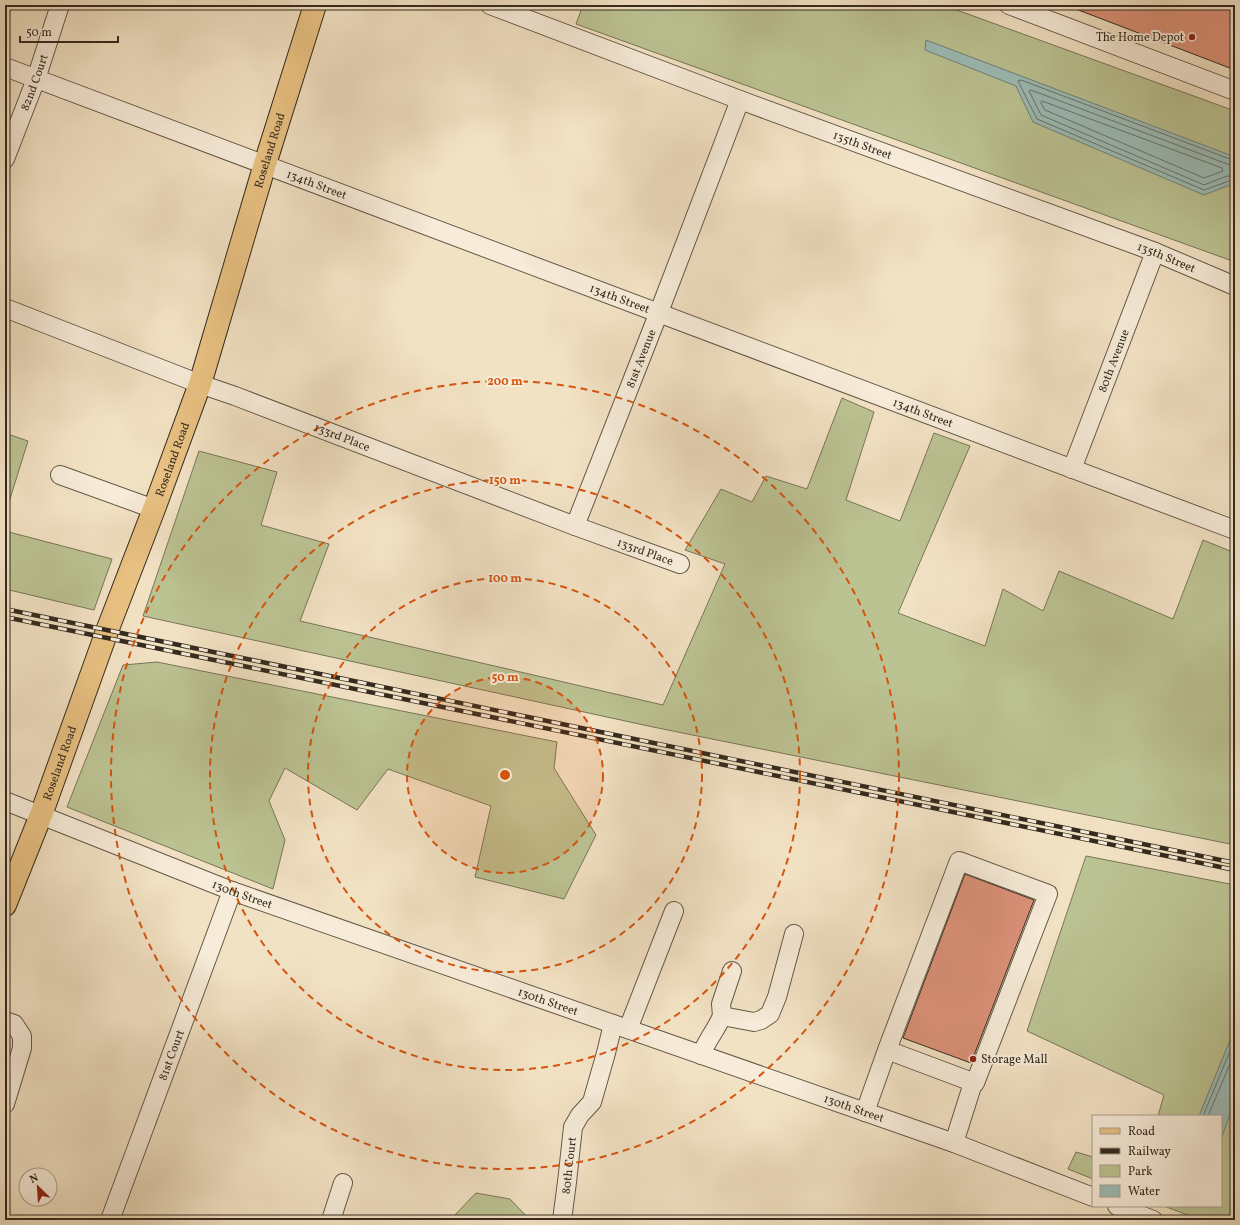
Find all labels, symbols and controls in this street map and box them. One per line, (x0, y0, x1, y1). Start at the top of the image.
scale bar (20, 18, 118, 44)
text: 50 m (26, 25, 52, 41)
place label: The Home Depot (1096, 30, 1184, 46)
marker: The Home Depot (1187, 32, 1197, 42)
street label: 82nd Court (17, 52, 53, 113)
street label: Roseland Road (251, 111, 290, 190)
street label: 135th Street (830, 128, 894, 164)
street label: 134th Street (284, 167, 349, 204)
street label: 135th Street (1135, 239, 1198, 277)
street label: 134th Street (587, 281, 652, 318)
street label: 81st Avenue (623, 327, 661, 391)
street label: 80th Avenue (1095, 327, 1134, 395)
text: 200 m (487, 374, 523, 390)
street label: 134th Street (890, 395, 955, 432)
street label: Roseland Road (152, 420, 194, 499)
street label: 133rd Place (311, 420, 372, 456)
text: 150 m (489, 473, 521, 489)
street label: 133rd Place (615, 535, 676, 570)
text: 100 m (488, 571, 522, 587)
text: 50 m (491, 670, 519, 686)
street label: Roseland Road (40, 724, 81, 803)
centre of rings (498, 768, 512, 782)
street label: 130th Street (209, 877, 274, 913)
street label: 130th Street (515, 984, 580, 1020)
street label: 81st Court (155, 1028, 189, 1083)
place label: Storage Mall (981, 1052, 1048, 1068)
marker: Storage Mall (968, 1054, 978, 1064)
street label: 130th Street (821, 1091, 886, 1127)
legend (1092, 1115, 1222, 1207)
text: Road (1128, 1124, 1155, 1140)
street label: 80th Court (558, 1136, 581, 1195)
text: Railway (1128, 1144, 1171, 1160)
text: Park (1128, 1164, 1153, 1180)
north arrow (18, 1167, 58, 1207)
text: N (28, 1171, 41, 1188)
text: Water (1128, 1184, 1160, 1200)

